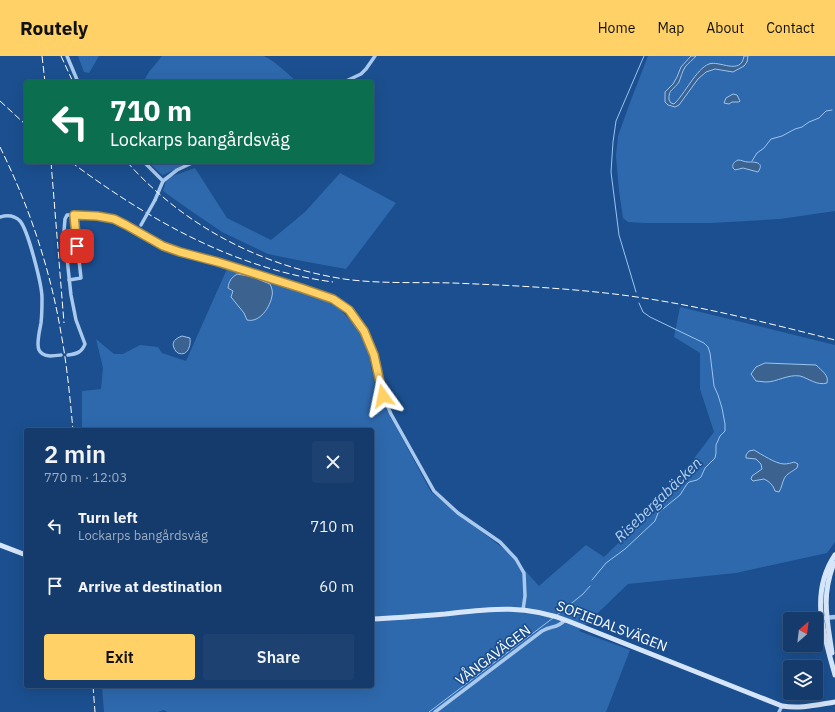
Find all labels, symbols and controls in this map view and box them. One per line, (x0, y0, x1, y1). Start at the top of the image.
text: Routely (20, 16, 88, 40)
text: Home (598, 19, 635, 37)
text: Map (657, 19, 684, 37)
text: About (706, 19, 744, 37)
text: Contact (766, 19, 815, 37)
text: 710 m (110, 92, 192, 129)
icon: left (44, 96, 96, 148)
text: Lockarps bangårdsväg (110, 128, 290, 151)
pin (60, 229, 94, 263)
icon: arrive (66, 235, 88, 257)
position arrow (362, 375, 404, 417)
text: 2 min (44, 438, 106, 470)
button: close (312, 441, 354, 483)
water label: Risebergabäcken (610, 453, 705, 546)
text: 770 m · 12:03 (44, 469, 127, 486)
text: Turn left (78, 508, 138, 527)
icon: left (44, 515, 66, 537)
text: 710 m (310, 517, 354, 536)
text: Lockarps bangårdsväg (78, 527, 208, 544)
icon: arrive (44, 575, 66, 597)
text: Arrive at destination (78, 577, 222, 596)
text: 60 m (319, 577, 354, 596)
street label: SOFIEDALSVÄGEN (554, 597, 670, 655)
north arrow (783, 612, 823, 652)
map controls (783, 612, 823, 700)
street label: VÅNGAVÄGEN (451, 620, 534, 689)
button: Exit (44, 634, 195, 680)
button: Share (203, 634, 354, 680)
button: layers (783, 660, 823, 700)

